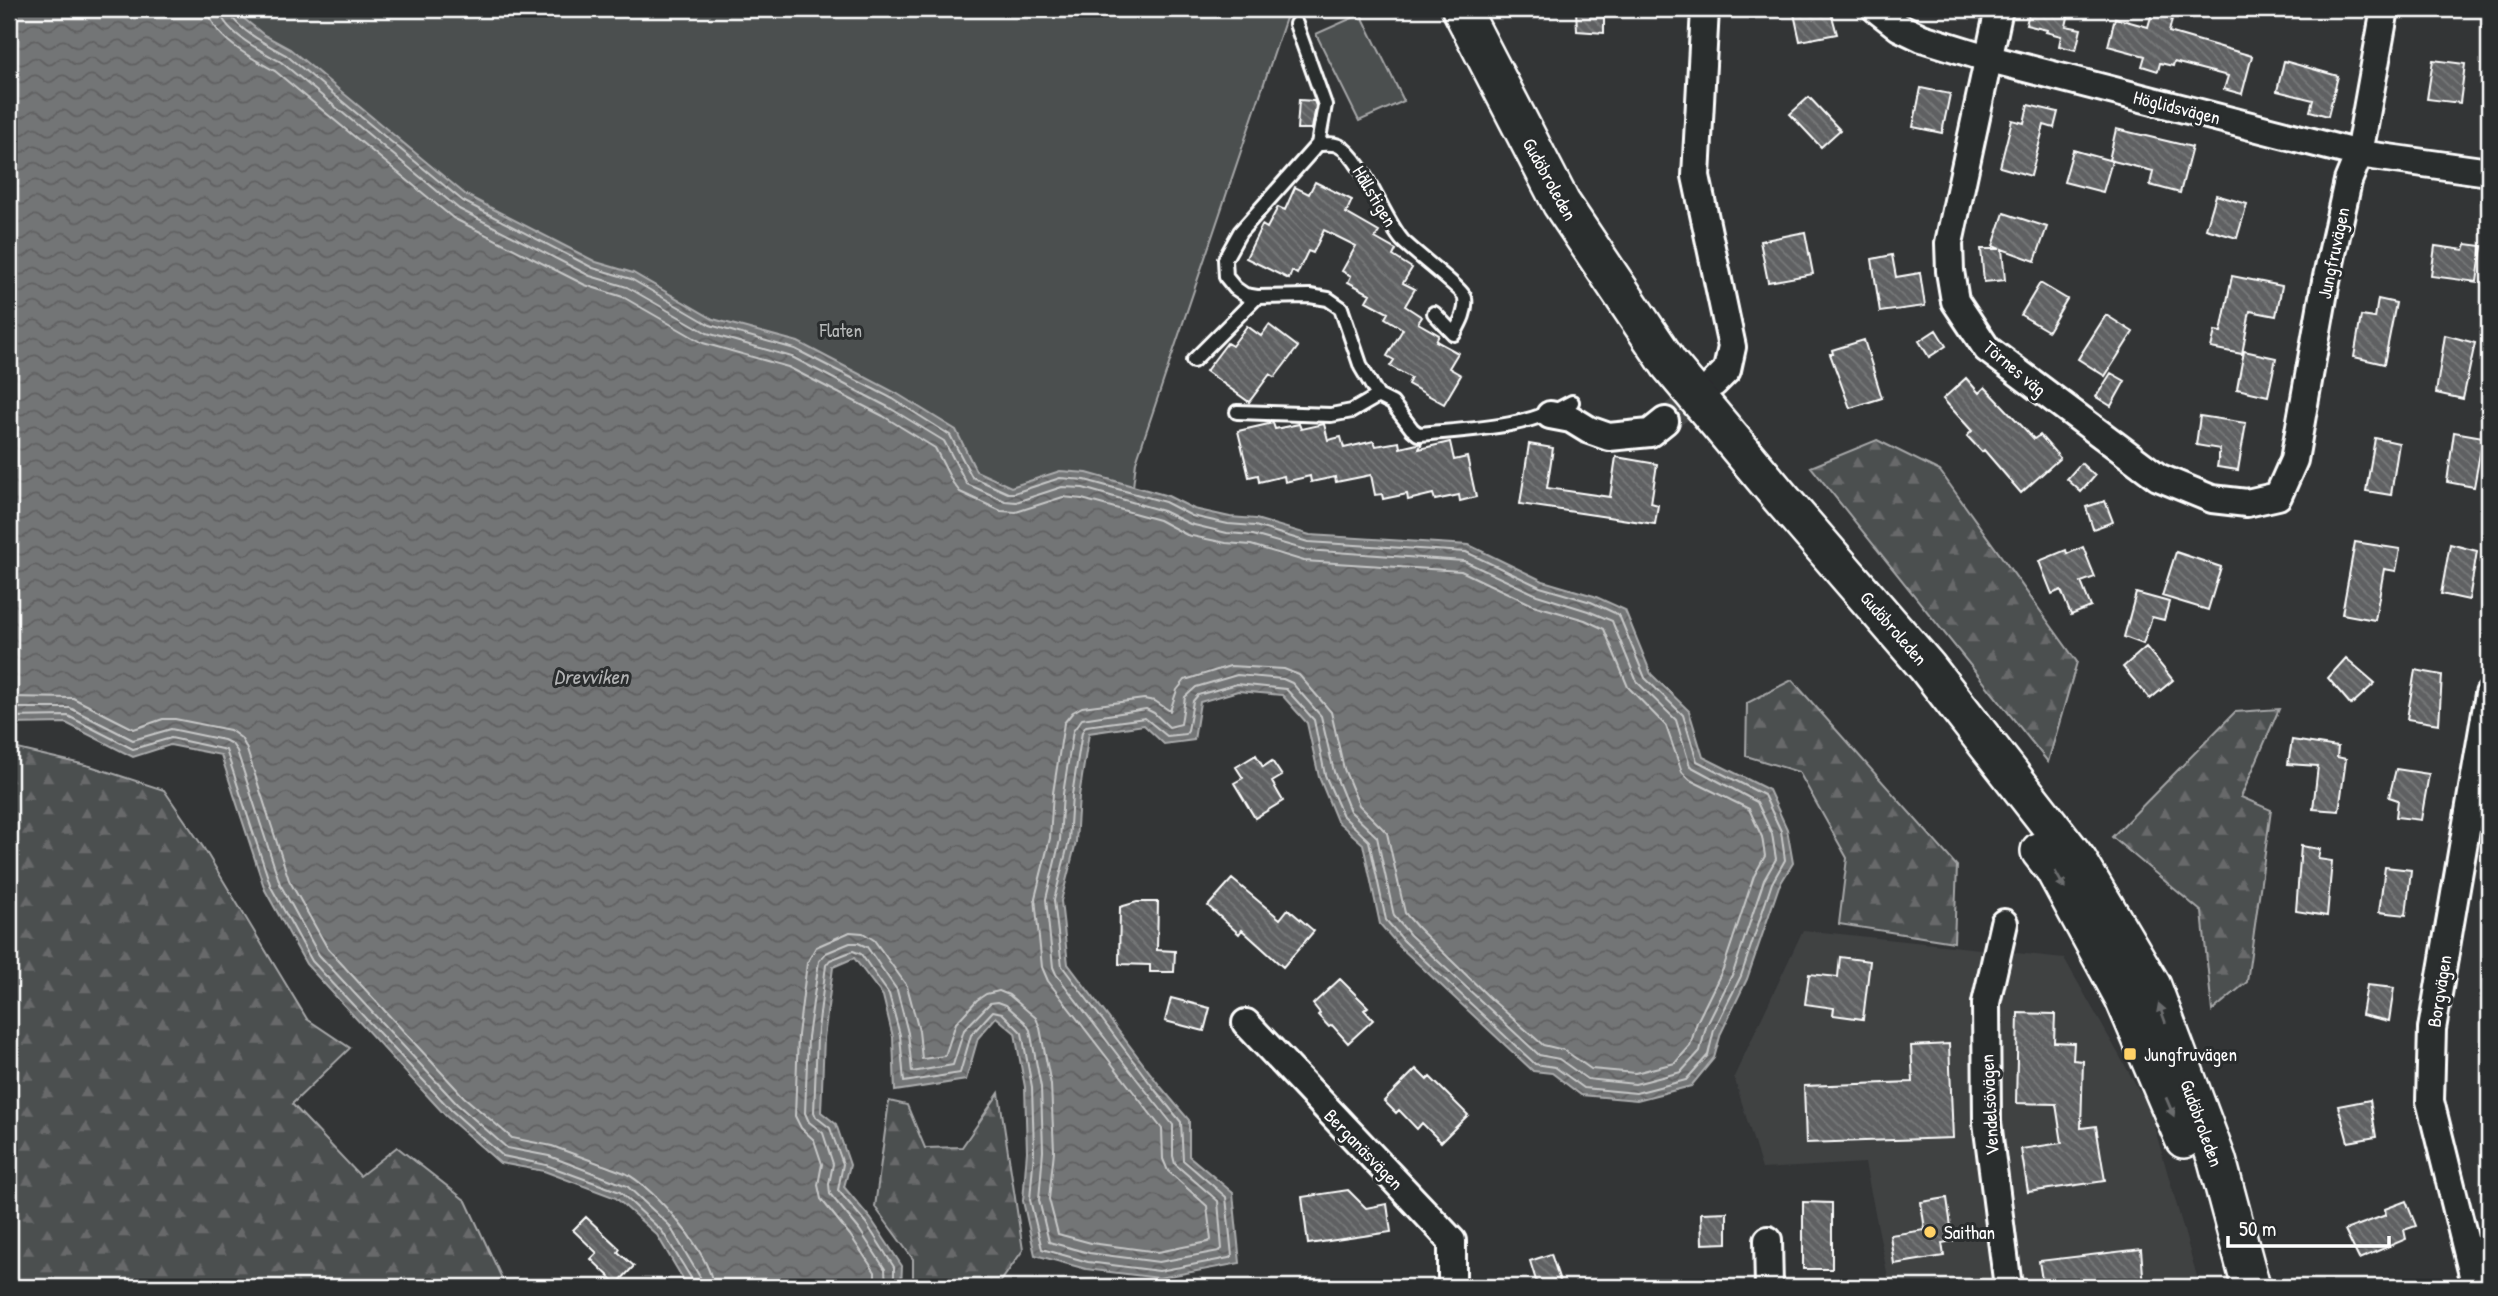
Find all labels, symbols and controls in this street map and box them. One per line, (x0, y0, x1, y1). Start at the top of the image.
street label: Höglidsvägen (2131, 84, 2223, 130)
street label: Gudöbroleden (1517, 133, 1583, 225)
street label: Hållstigen (1347, 160, 1403, 232)
street label: Jungfruvägen (2311, 205, 2355, 301)
park label: Flaten (819, 317, 862, 343)
street label: Törnes väg (1978, 334, 2052, 402)
street label: Gudöbroleden (1854, 585, 1934, 671)
water label: Drevviken (554, 662, 630, 691)
one-way arrow (2054, 870, 2066, 890)
street label: Borgvägen (2420, 953, 2458, 1029)
one-way arrow (2156, 1002, 2167, 1023)
place label: Jungfruvägen (2144, 1041, 2237, 1067)
marker: Jungfruvägen (2122, 1046, 2138, 1062)
street label: Vendelsövägen (1973, 1054, 2005, 1156)
street label: Gudöbroleden (2174, 1076, 2230, 1170)
one-way arrow (2165, 1096, 2176, 1117)
street label: Berganäsvägen (1319, 1103, 1409, 1195)
scale bar (2228, 1205, 2390, 1249)
text: 50 m (2239, 1214, 2276, 1243)
place label: Saithan (1944, 1219, 1995, 1245)
marker: Saithan (1922, 1224, 1938, 1240)

